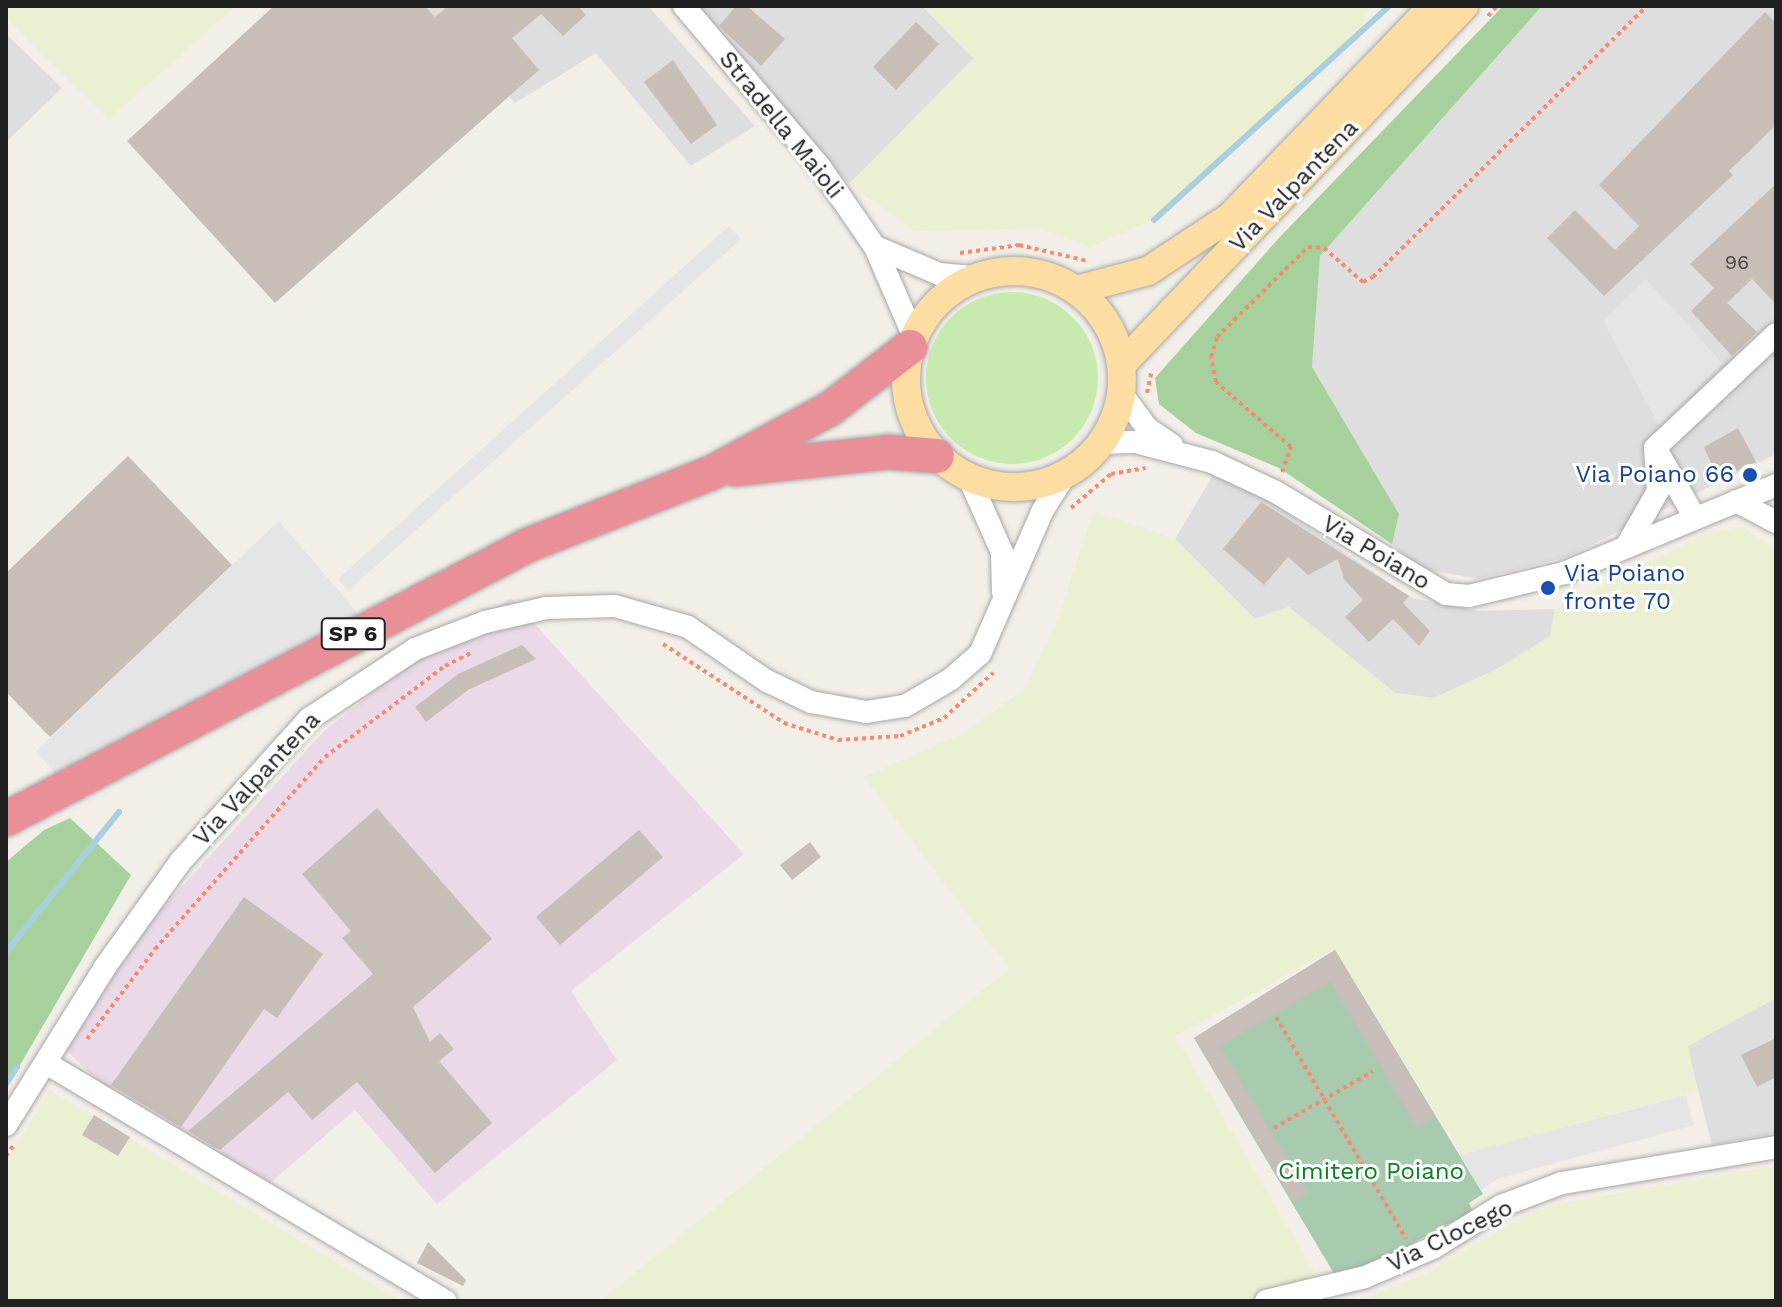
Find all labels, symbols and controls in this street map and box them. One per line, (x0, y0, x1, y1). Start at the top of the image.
street label: Stradella Maioli (712, 45, 850, 205)
street label: Via Valpantena (1223, 113, 1365, 259)
house number: 96 (1725, 250, 1749, 274)
place label: Via Poiano 66 (1575, 461, 1734, 489)
marker: Via Poiano 66 (1741, 466, 1759, 484)
street label: Via Poiano (1316, 509, 1436, 597)
place label: Via Poiano fronte 70 (1564, 560, 1686, 616)
marker: Via Poiano fronte 70 (1539, 579, 1557, 597)
road number: SP 6 (319, 616, 387, 652)
street label: Via Valpantena (187, 705, 327, 853)
park label: Cimitero Poiano (1278, 1158, 1464, 1186)
street label: Via Clocego (1382, 1193, 1518, 1279)

